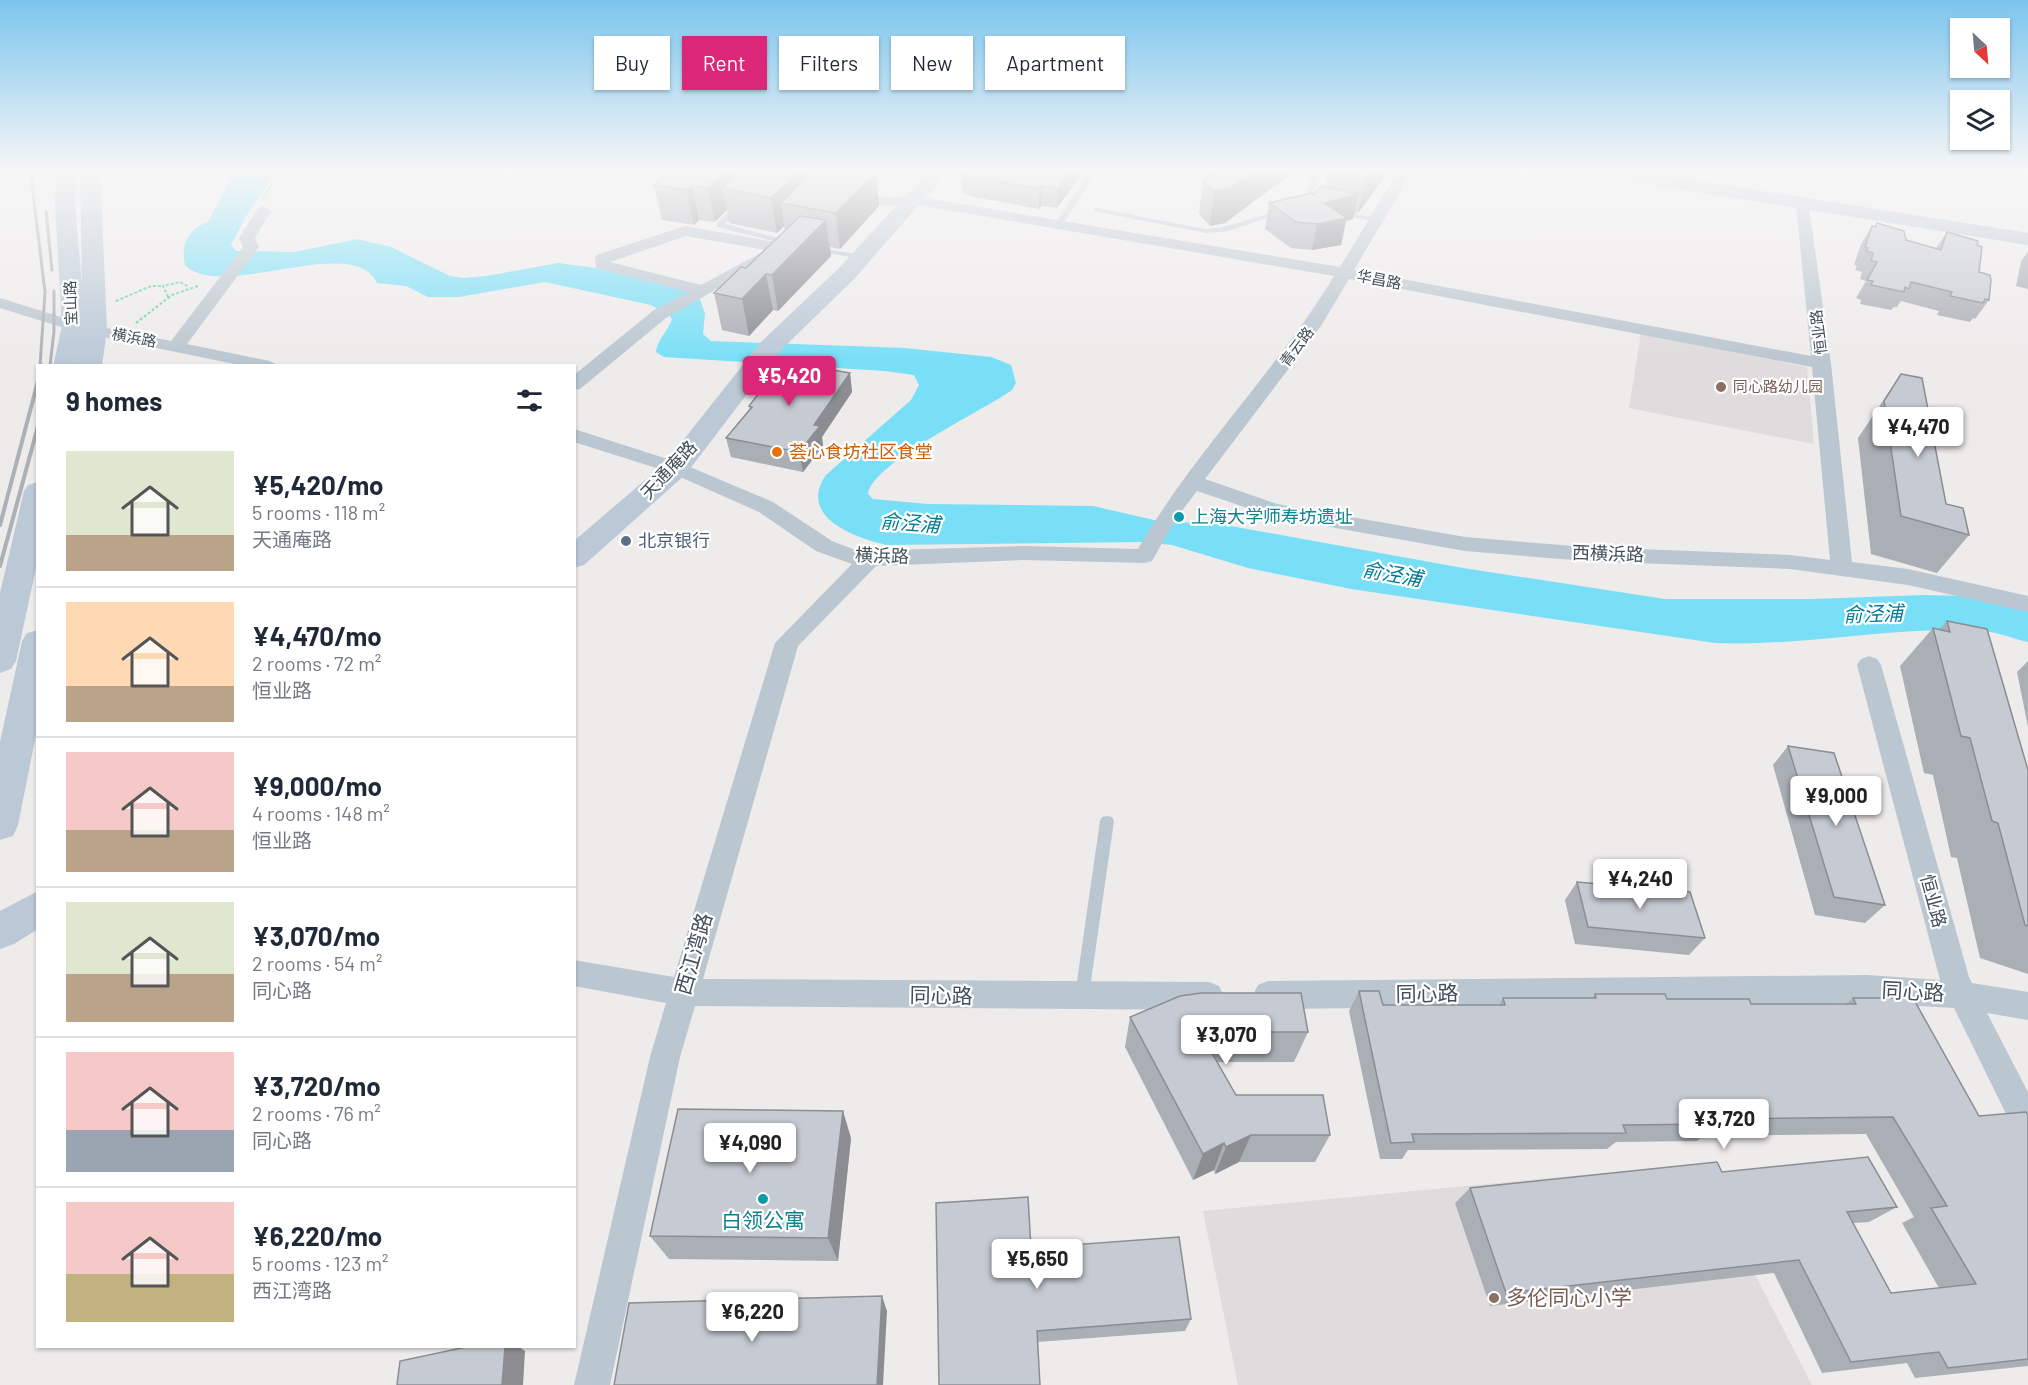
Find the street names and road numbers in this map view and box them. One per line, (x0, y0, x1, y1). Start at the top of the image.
street label: 华昌路 (1355, 266, 1403, 292)
street label: 宝山路 (60, 280, 80, 326)
street label: 恒业路 (1806, 309, 1830, 356)
street label: 青云路 (1275, 323, 1317, 370)
street label: 横浜路 (110, 324, 158, 350)
street label: 天通庵路 (636, 435, 701, 503)
street label: 西横浜路 (1572, 541, 1644, 565)
street label: 横浜路 (855, 543, 909, 567)
street label: 恒业路 (1916, 872, 1952, 930)
street label: 西江湾路 (669, 910, 716, 997)
street label: 同心路 (1881, 976, 1945, 1005)
street label: 同心路 (1395, 979, 1459, 1006)
street label: 同心路 (909, 981, 973, 1008)

